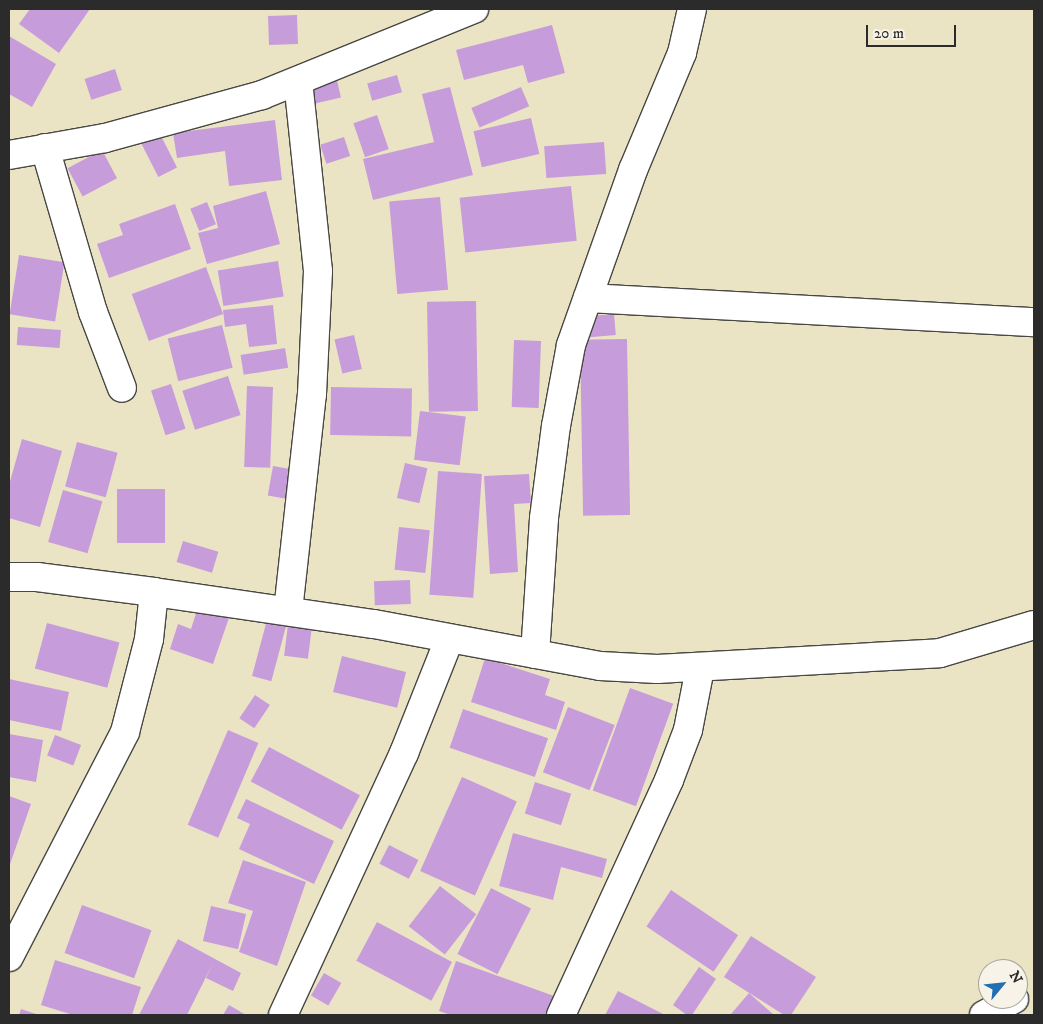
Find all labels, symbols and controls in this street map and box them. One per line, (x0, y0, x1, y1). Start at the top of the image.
scale bar (868, 15, 958, 47)
text: 20 m (874, 24, 904, 43)
north arrow (978, 959, 1028, 1009)
text: N (1005, 968, 1026, 987)

